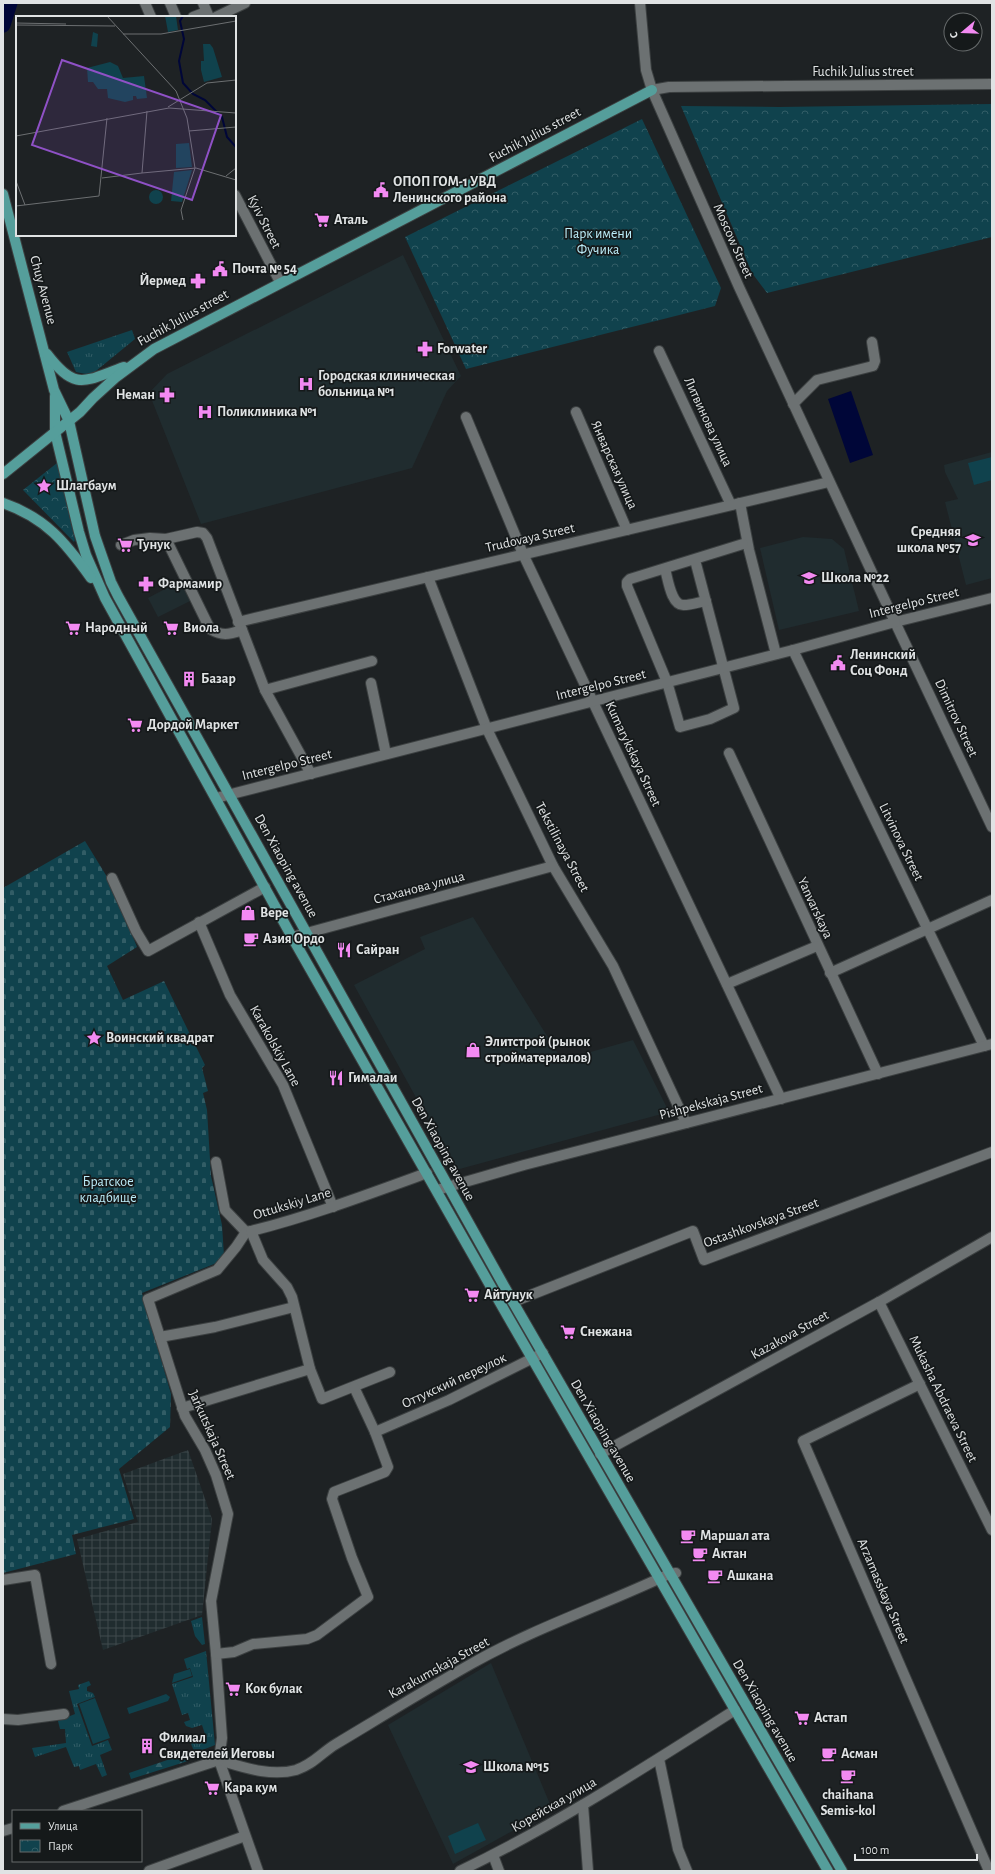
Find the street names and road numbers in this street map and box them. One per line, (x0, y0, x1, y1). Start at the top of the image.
street label: Fuchik Julius street (812, 65, 914, 79)
street label: Fuchik Julius street (487, 105, 584, 165)
street label: Kyiv Street (245, 193, 284, 251)
street label: Moscow Street (710, 202, 756, 281)
street label: Chuy Avenue (27, 254, 59, 326)
street label: Fuchik Julius street (135, 287, 231, 349)
street label: Литвинова улица (681, 375, 735, 469)
street label: Январская улица (588, 419, 640, 512)
street label: Trudovaya Street (484, 521, 576, 555)
street label: Intergelpo Street (868, 585, 961, 621)
street label: Intergelpo Street (555, 667, 648, 703)
street label: Dimitrov Street (932, 677, 980, 759)
street label: Kumarykskaya Street (603, 699, 664, 809)
street label: Intergelpo Street (241, 747, 334, 783)
street label: Tekstilinaya Street (532, 800, 592, 895)
street label: Litvinova Street (876, 801, 926, 883)
street label: Den Xiaoping avenue (252, 812, 320, 920)
street label: Стаханова улица (372, 869, 467, 907)
street label: Yanvarskaya (795, 875, 836, 941)
street label: Karakolskiy Lane (247, 1003, 303, 1089)
street label: Pishpekskaja Street (658, 1081, 765, 1123)
street label: Den Xiaoping avenue (409, 1095, 477, 1203)
street label: Ottukskiy Lane (252, 1186, 332, 1222)
street label: Ostashkovskaya Street (702, 1196, 821, 1250)
street label: Kazakova Street (749, 1308, 832, 1362)
street label: Mukasha Abdraeva Street (906, 1333, 980, 1465)
street label: Оттукский переулок (400, 1350, 509, 1411)
street label: Den Xiaoping avenue (568, 1377, 638, 1485)
street label: Jarkutskaja Street (186, 1388, 238, 1482)
street label: Arzamasskaya Street (855, 1536, 912, 1646)
street label: Karakumskaja Street (386, 1634, 492, 1701)
street label: Den Xiaoping avenue (730, 1657, 800, 1765)
street label: Корейская улица (509, 1775, 599, 1835)

